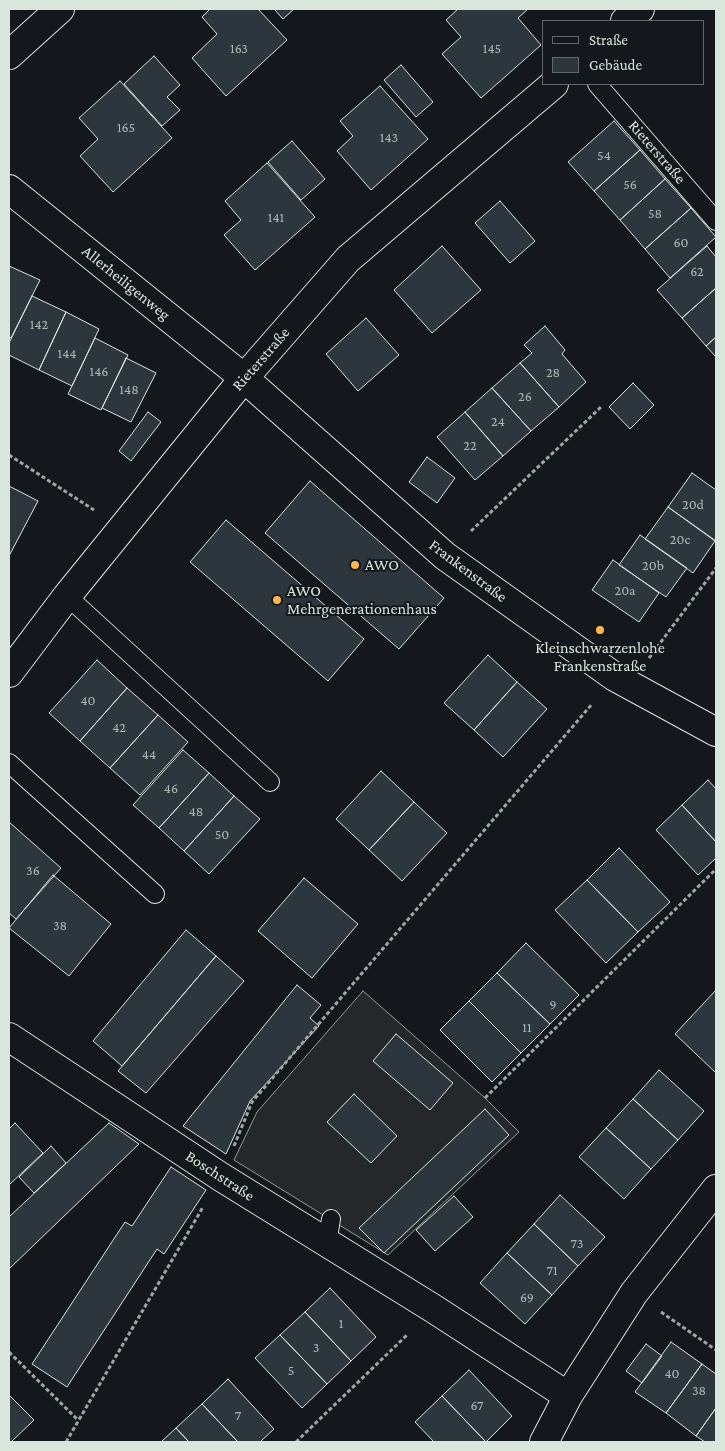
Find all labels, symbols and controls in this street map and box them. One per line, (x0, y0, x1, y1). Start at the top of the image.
legend (542, 20, 705, 85)
text: Straße (589, 32, 628, 48)
house number: 163 (230, 41, 248, 57)
house number: 145 (483, 41, 501, 57)
text: Gebäude (589, 57, 642, 73)
street label: Rieterstraße (624, 116, 690, 188)
house number: 165 (117, 120, 135, 136)
house number: 143 (380, 130, 398, 146)
house number: 54 (597, 148, 611, 164)
house number: 56 (623, 177, 637, 193)
house number: 58 (648, 206, 662, 222)
house number: 141 (268, 210, 284, 226)
house number: 60 (673, 235, 689, 251)
street label: Allerheiligenweg (78, 242, 174, 324)
house number: 62 (690, 264, 704, 280)
house number: 142 (30, 317, 48, 333)
street label: Rieterstraße (228, 323, 294, 395)
house number: 144 (58, 346, 76, 362)
house number: 146 (90, 364, 108, 380)
house number: 28 (546, 365, 560, 381)
house number: 148 (119, 382, 139, 398)
house number: 26 (518, 389, 532, 405)
house number: 24 (491, 414, 505, 430)
house number: 22 (463, 438, 477, 454)
house number: 20d (682, 497, 704, 513)
house number: 20c (670, 532, 690, 548)
street label: Frankenstraße (425, 535, 511, 607)
place label: AWO (365, 555, 399, 575)
house number: 20b (642, 558, 664, 574)
marker: AWO (349, 559, 361, 571)
place label: AWO Mehrgenerationenhaus (287, 581, 437, 619)
house number: 20a (614, 583, 636, 599)
marker: AWO Mehrgenerationenhaus (271, 594, 283, 606)
marker: Kleinschwarzenlohe Frankenstraße (594, 624, 606, 636)
place label: Kleinschwarzenlohe Frankenstraße (535, 638, 665, 676)
house number: 40 (80, 693, 96, 709)
house number: 42 (112, 720, 126, 736)
house number: 44 (142, 747, 156, 763)
house number: 46 (164, 781, 178, 797)
house number: 48 (189, 804, 203, 820)
house number: 50 (215, 827, 229, 843)
house number: 36 (26, 863, 40, 879)
house number: 38 (53, 918, 67, 934)
house number: 9 (549, 997, 557, 1013)
house number: 11 (522, 1020, 532, 1036)
street label: Boschstraße (182, 1147, 258, 1205)
house number: 73 (571, 1236, 583, 1252)
house number: 71 (546, 1263, 558, 1279)
house number: 69 (520, 1290, 534, 1306)
house number: 1 (339, 1316, 343, 1332)
house number: 3 (313, 1340, 319, 1356)
house number: 5 (288, 1363, 294, 1379)
house number: 40 (664, 1366, 680, 1382)
house number: 38 (692, 1383, 706, 1399)
house number: 67 (470, 1398, 484, 1414)
house number: 7 (235, 1408, 241, 1424)

